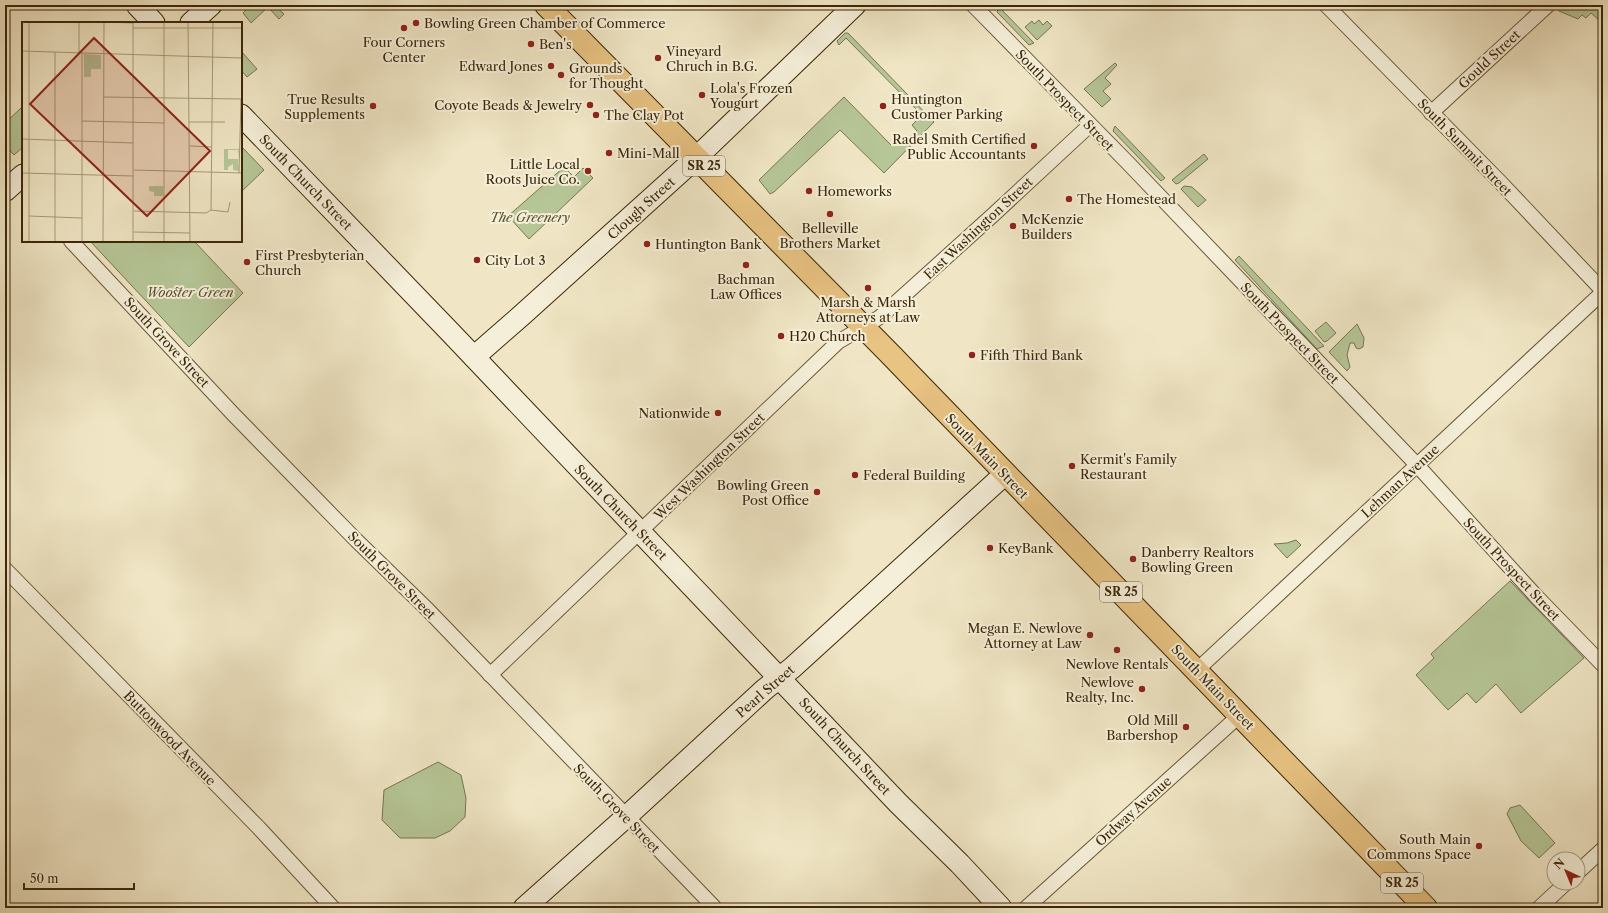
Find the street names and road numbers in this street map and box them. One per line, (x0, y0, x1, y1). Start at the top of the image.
street label: Gould Street (1455, 26, 1523, 92)
street label: South Prospect Street (1013, 46, 1118, 154)
street label: South Summit Street (1414, 95, 1516, 199)
street label: South Church Street (256, 131, 356, 233)
road number: SR 25 (683, 156, 725, 176)
street label: Clough Street (604, 173, 678, 242)
street label: East Washington Street (920, 173, 1036, 283)
street label: South Prospect Street (1238, 279, 1343, 387)
street label: South Grove Street (121, 294, 213, 391)
street label: West Washington Street (650, 409, 768, 524)
street label: South Main Street (942, 410, 1032, 502)
street label: Lehman Avenue (1358, 441, 1442, 521)
street label: South Church Street (571, 461, 671, 563)
street label: South Prospect Street (1460, 514, 1564, 624)
street label: South Grove Street (345, 528, 440, 623)
road number: SR 25 (1100, 582, 1142, 602)
street label: South Main Street (1168, 641, 1258, 733)
street label: Pearl Street (733, 661, 798, 721)
street label: Buttonwood Avenue (121, 687, 219, 789)
street label: South Church Street (796, 694, 894, 798)
street label: South Grove Street (570, 760, 664, 856)
street label: Ordway Avenue (1092, 773, 1174, 849)
road number: SR 25 (1381, 873, 1423, 893)

